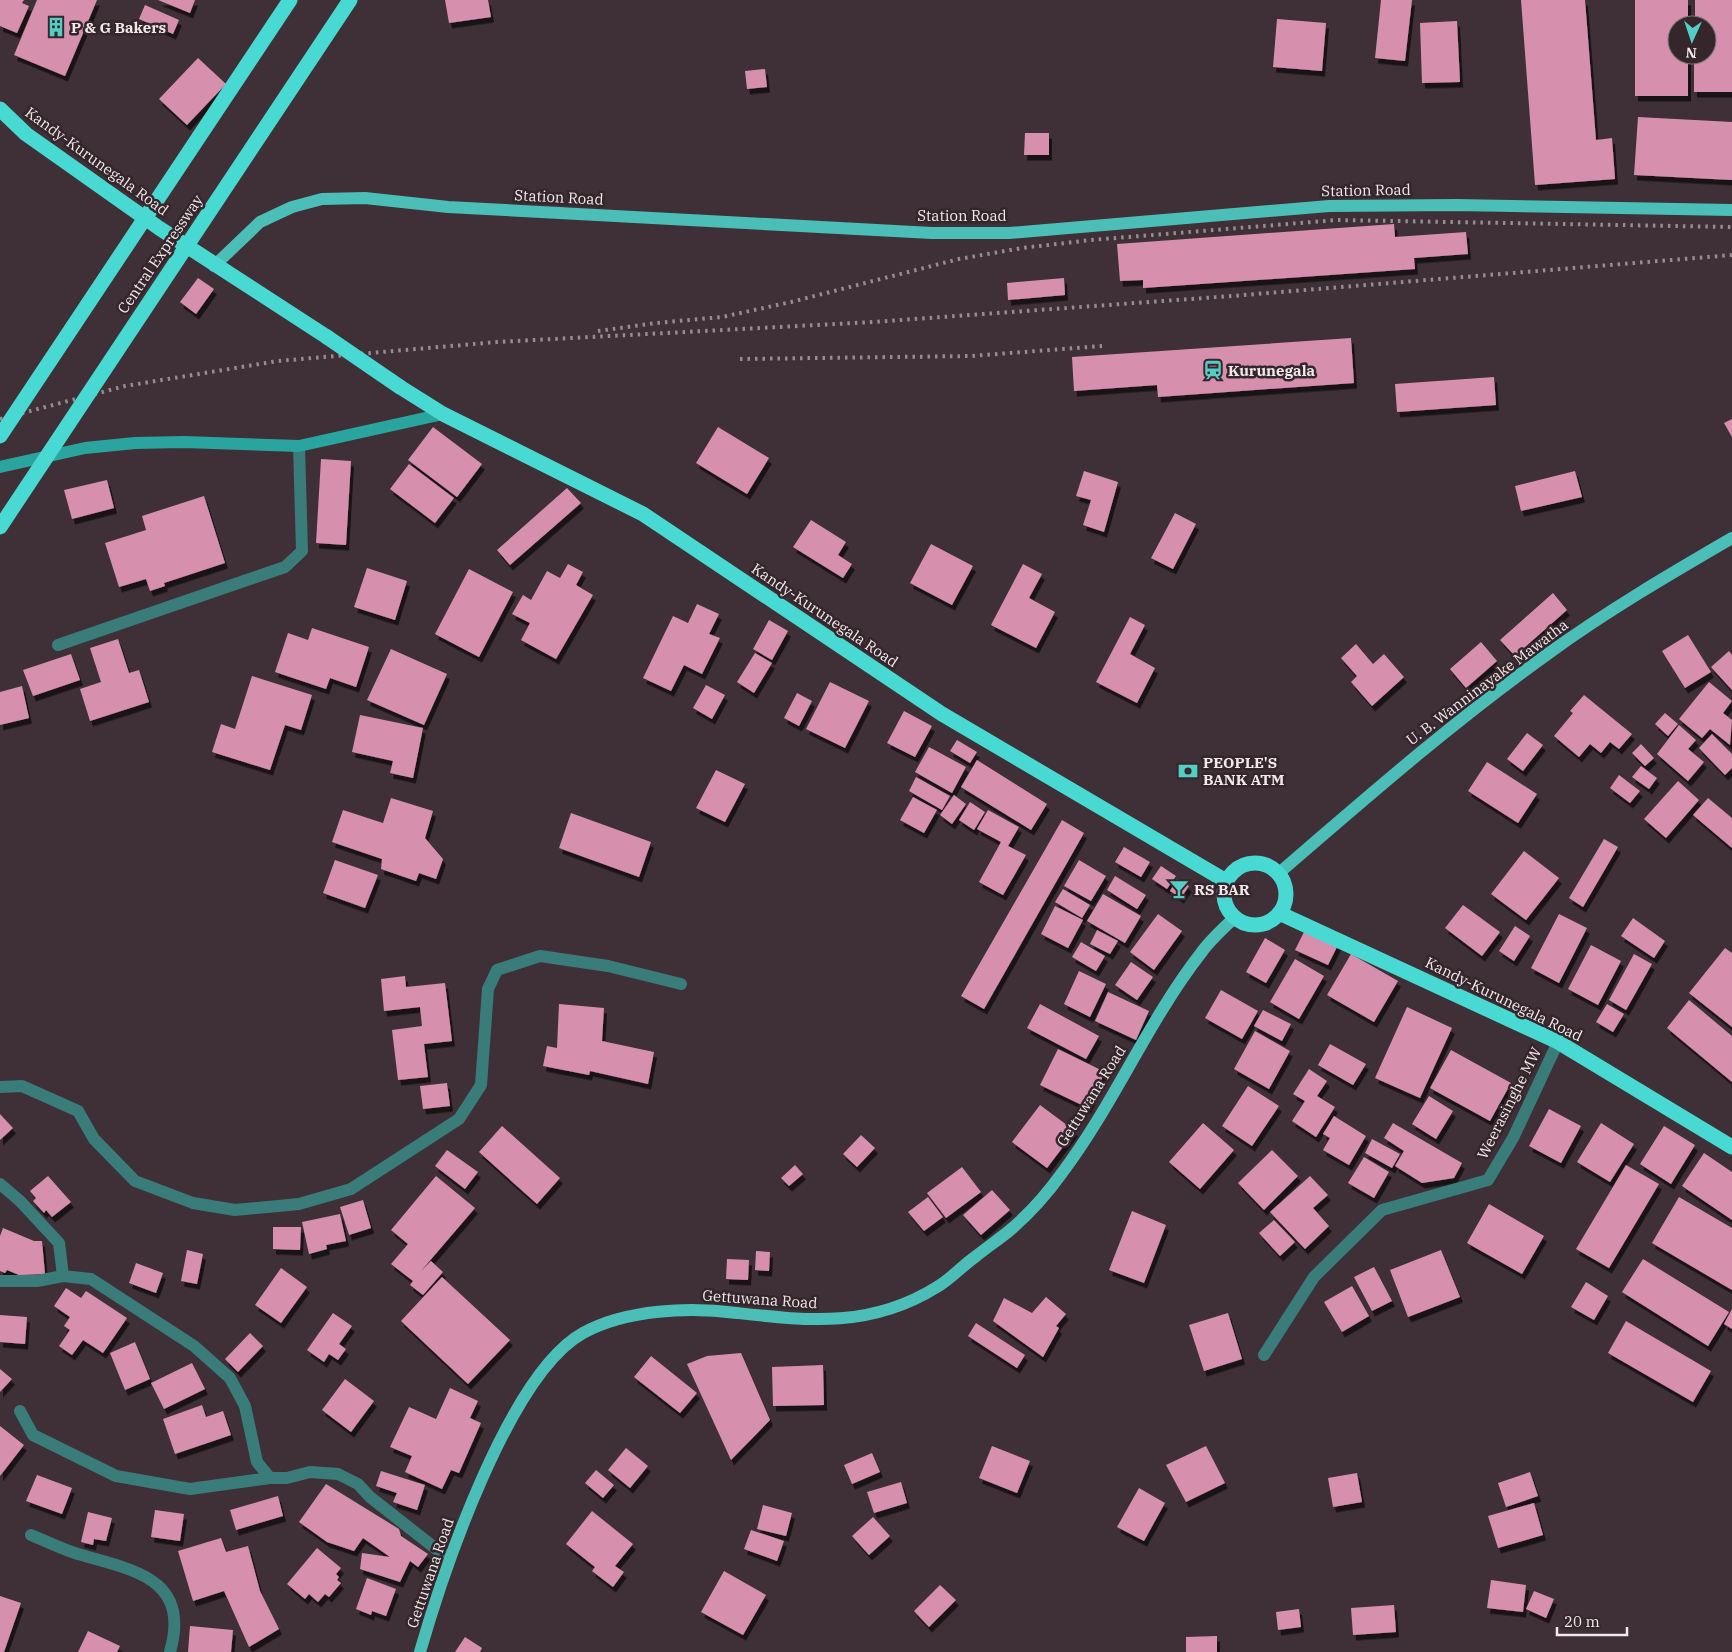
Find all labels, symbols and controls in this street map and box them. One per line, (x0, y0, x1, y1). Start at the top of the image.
north arrow (1667, 15, 1717, 65)
building icon: P & G Bakers (45, 16, 67, 38)
place label: P & G Bakers (71, 18, 166, 37)
text: N (1685, 44, 1697, 62)
street label: Kandy-Kurunegala Road (22, 103, 172, 219)
street label: Station Road (1321, 180, 1411, 200)
street label: Station Road (514, 185, 604, 209)
street label: Central Expressway (113, 191, 207, 317)
street label: Station Road (917, 206, 1007, 225)
station icon: Kurunegala (1202, 359, 1224, 381)
place label: Kurunegala (1228, 361, 1316, 380)
street label: Kandy-Kurunegala Road (748, 559, 902, 671)
street label: U. B. Wanninayake Mawatha (1402, 615, 1572, 749)
place label: PEOPLE'S BANK ATM (1203, 753, 1284, 789)
bank icon: PEOPLE'S BANK ATM (1177, 760, 1199, 782)
bar icon: RS BAR (1168, 878, 1190, 900)
place label: RS BAR (1194, 880, 1250, 899)
street label: Kandy-Kurunegala Road (1422, 953, 1586, 1045)
street label: Gettuwana Road (1052, 1042, 1130, 1150)
street label: Weerasinghe MW (1473, 1043, 1546, 1162)
street label: Gettuwana Road (702, 1286, 818, 1312)
street label: Gettuwana Road (402, 1515, 458, 1631)
scale bar (1557, 1604, 1627, 1636)
text: 20 m (1564, 1612, 1600, 1631)

